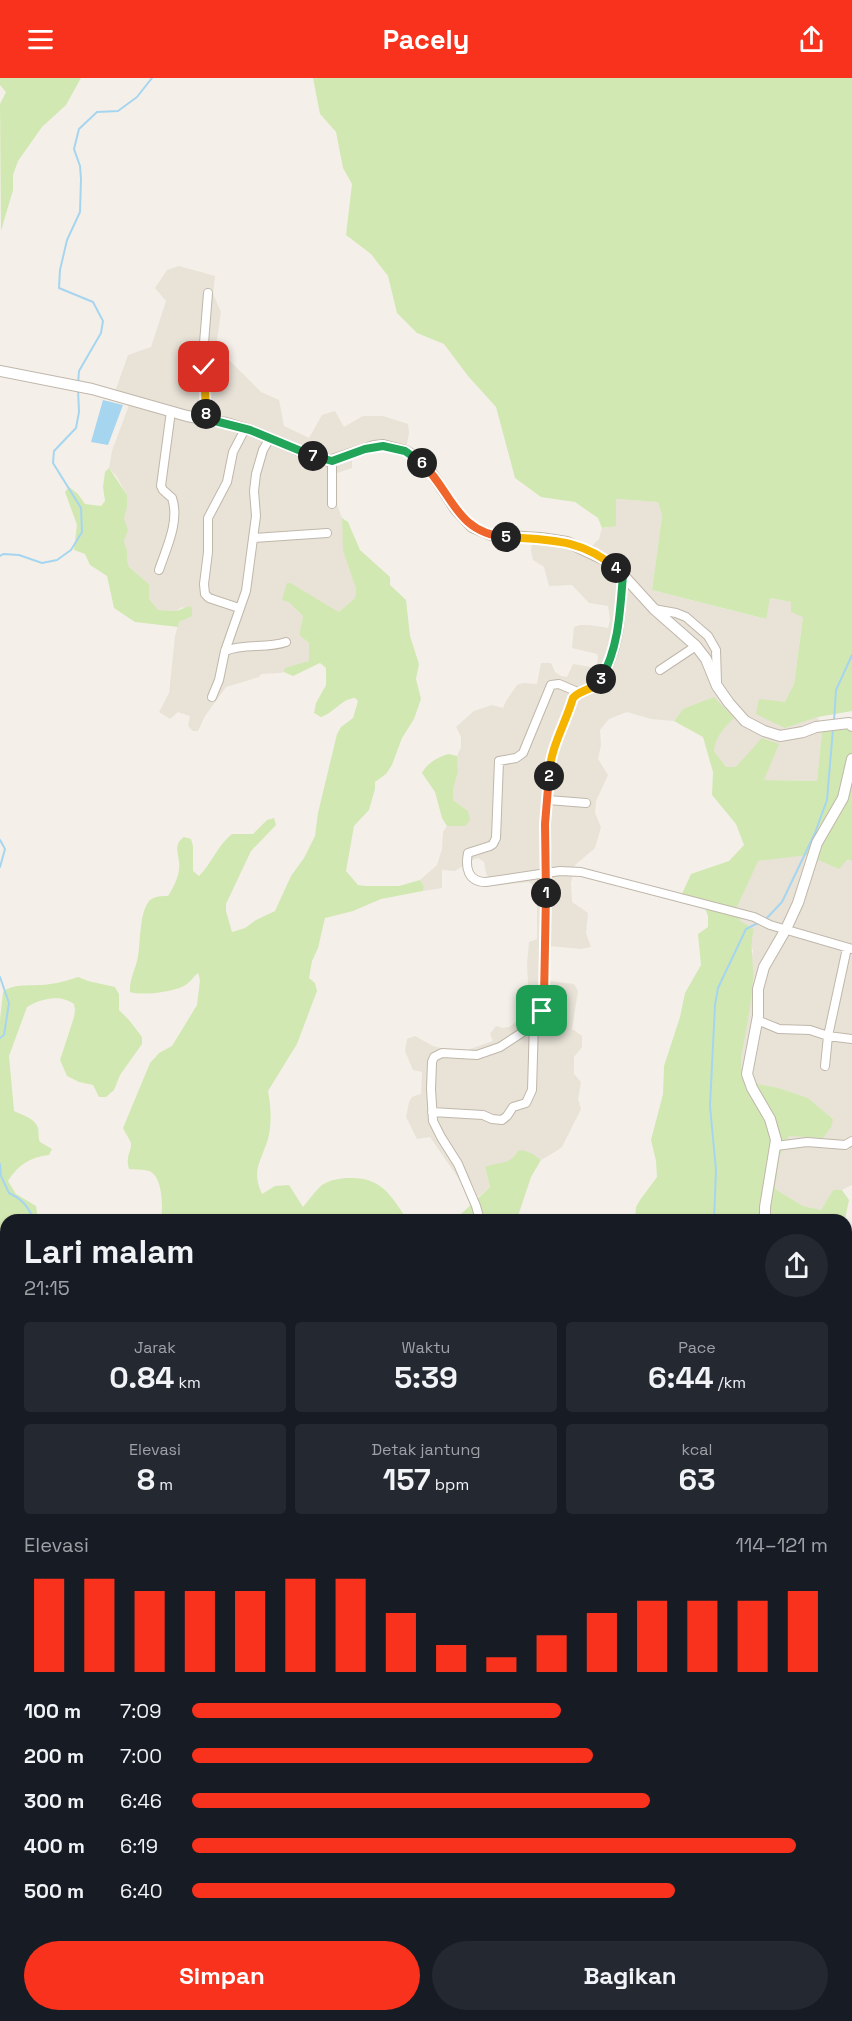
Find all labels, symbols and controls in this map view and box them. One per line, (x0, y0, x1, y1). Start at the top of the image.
text: Pacely (383, 22, 469, 57)
icon: menu (24, 23, 57, 56)
icon: share (795, 23, 828, 56)
pin (178, 341, 229, 392)
icon: check (187, 350, 220, 383)
pin: 8 (191, 399, 221, 429)
text: 8 (201, 403, 211, 424)
pin: 7 (298, 441, 328, 471)
text: 7 (309, 445, 317, 466)
pin: 6 (407, 448, 437, 478)
text: 6 (417, 452, 427, 473)
pin: 5 (491, 522, 521, 552)
text: 5 (501, 526, 511, 547)
pin: 4 (601, 553, 631, 583)
text: 4 (611, 557, 621, 578)
pin: 3 (586, 664, 616, 694)
text: 3 (596, 668, 606, 689)
pin: 2 (534, 761, 564, 791)
text: 2 (544, 765, 554, 786)
pin: 1 (531, 878, 561, 908)
text: 1 (542, 882, 550, 903)
pin (516, 985, 567, 1036)
icon: arrive (525, 994, 558, 1027)
text: Lari malam (24, 1231, 194, 1273)
button: share (765, 1234, 828, 1297)
text: 21:15 (24, 1275, 70, 1301)
text: Jarak (134, 1337, 176, 1358)
text: Waktu (402, 1337, 450, 1358)
text: Pace (678, 1337, 716, 1358)
text: 0.84 (109, 1358, 174, 1397)
text: 5:39 (394, 1358, 458, 1397)
text: 6:44 (648, 1358, 714, 1397)
text: km (174, 1372, 201, 1393)
text: /km (714, 1372, 746, 1393)
text: Elevasi (129, 1439, 181, 1460)
text: Detak jantung (372, 1439, 480, 1460)
text: kcal (682, 1439, 712, 1460)
text: 8 (137, 1460, 155, 1499)
text: 157 (383, 1460, 431, 1499)
text: 63 (679, 1460, 715, 1499)
text: m (155, 1474, 173, 1495)
text: bpm (431, 1474, 469, 1495)
text: Elevasi (24, 1532, 89, 1558)
text: 114–121 m (736, 1532, 828, 1558)
text: 100 m (24, 1698, 81, 1724)
text: 7:09 (120, 1698, 161, 1724)
text: 200 m (24, 1743, 84, 1769)
text: 7:00 (120, 1743, 162, 1769)
text: 300 m (24, 1788, 84, 1814)
text: 6:46 (120, 1788, 162, 1814)
text: 400 m (24, 1833, 85, 1859)
text: 6:19 (120, 1833, 158, 1859)
text: 500 m (24, 1878, 84, 1904)
text: 6:40 (120, 1878, 163, 1904)
button: Simpan (24, 1941, 420, 2010)
button: Bagikan (432, 1941, 828, 2010)

